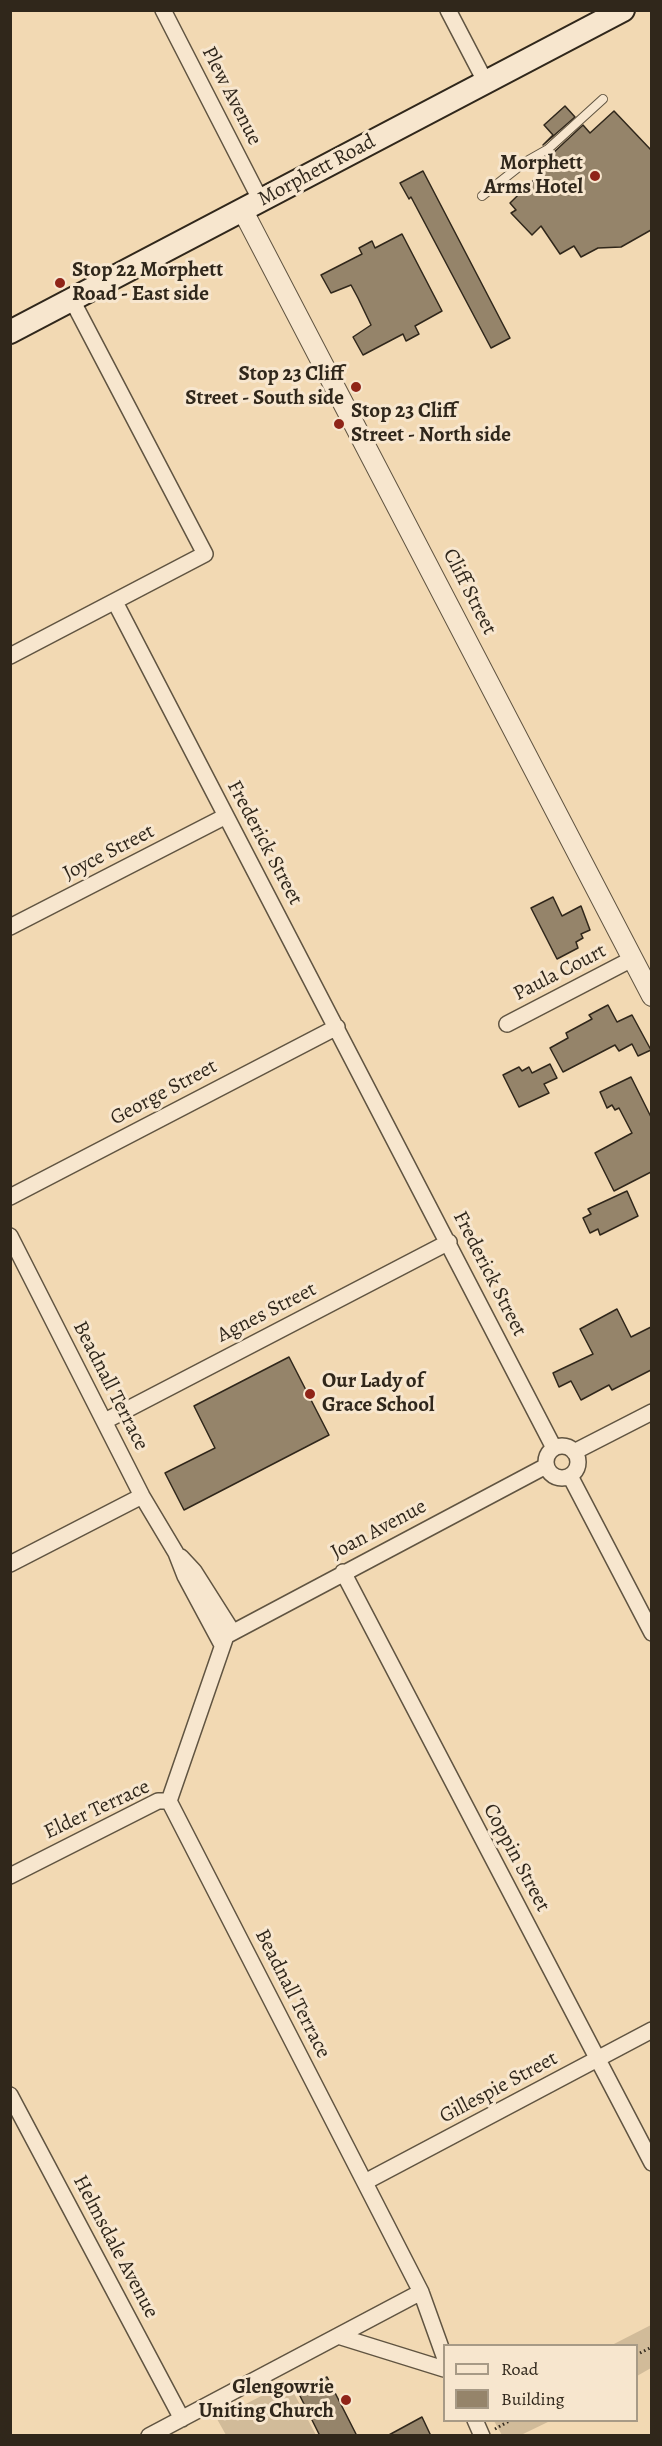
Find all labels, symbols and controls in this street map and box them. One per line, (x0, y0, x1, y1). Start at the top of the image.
street label: Plew Avenue (195, 42, 267, 150)
street label: Morphett Road (254, 130, 380, 212)
place label: Morphett Arms Hotel (484, 151, 583, 201)
marker: Morphett Arms Hotel (588, 169, 602, 183)
place label: Stop 22 Morphett Road - East side (72, 258, 223, 308)
marker: Stop 22 Morphett Road - East side (53, 276, 67, 290)
place label: Stop 23 Cliff Street - South side (185, 362, 344, 412)
marker: Stop 23 Cliff Street - South side (349, 380, 363, 394)
place label: Stop 23 Cliff Street - North side (351, 399, 511, 449)
marker: Stop 23 Cliff Street - North side (332, 417, 346, 431)
street label: Cliff Street (437, 545, 501, 639)
street label: Frederick Street (221, 776, 307, 910)
street label: Joyce Street (59, 819, 159, 887)
street label: Paula Court (509, 939, 611, 1007)
street label: George Street (106, 1054, 222, 1132)
street label: Frederick Street (447, 1207, 531, 1341)
street label: Agnes Street (213, 1277, 321, 1349)
street label: Beadnall Terrace (67, 1317, 153, 1455)
place label: Our Lady of Grace School (322, 1369, 435, 1419)
marker: Our Lady of Grace School (303, 1387, 317, 1401)
street label: Joan Avenue (327, 1494, 431, 1566)
street label: Elder Terrace (40, 1775, 154, 1845)
street label: Coppin Street (477, 1800, 555, 1916)
street label: Beadnall Terrace (249, 1925, 335, 2063)
street label: Gillespie Street (436, 2046, 562, 2130)
street label: Helmsdale Avenue (67, 2171, 163, 2323)
legend (443, 2344, 638, 2422)
text: Road (501, 2357, 538, 2381)
place label: Glengowrie Uniting Church (199, 2375, 334, 2425)
text: Building (501, 2387, 565, 2411)
marker: Glengowrie Uniting Church (339, 2393, 353, 2407)

